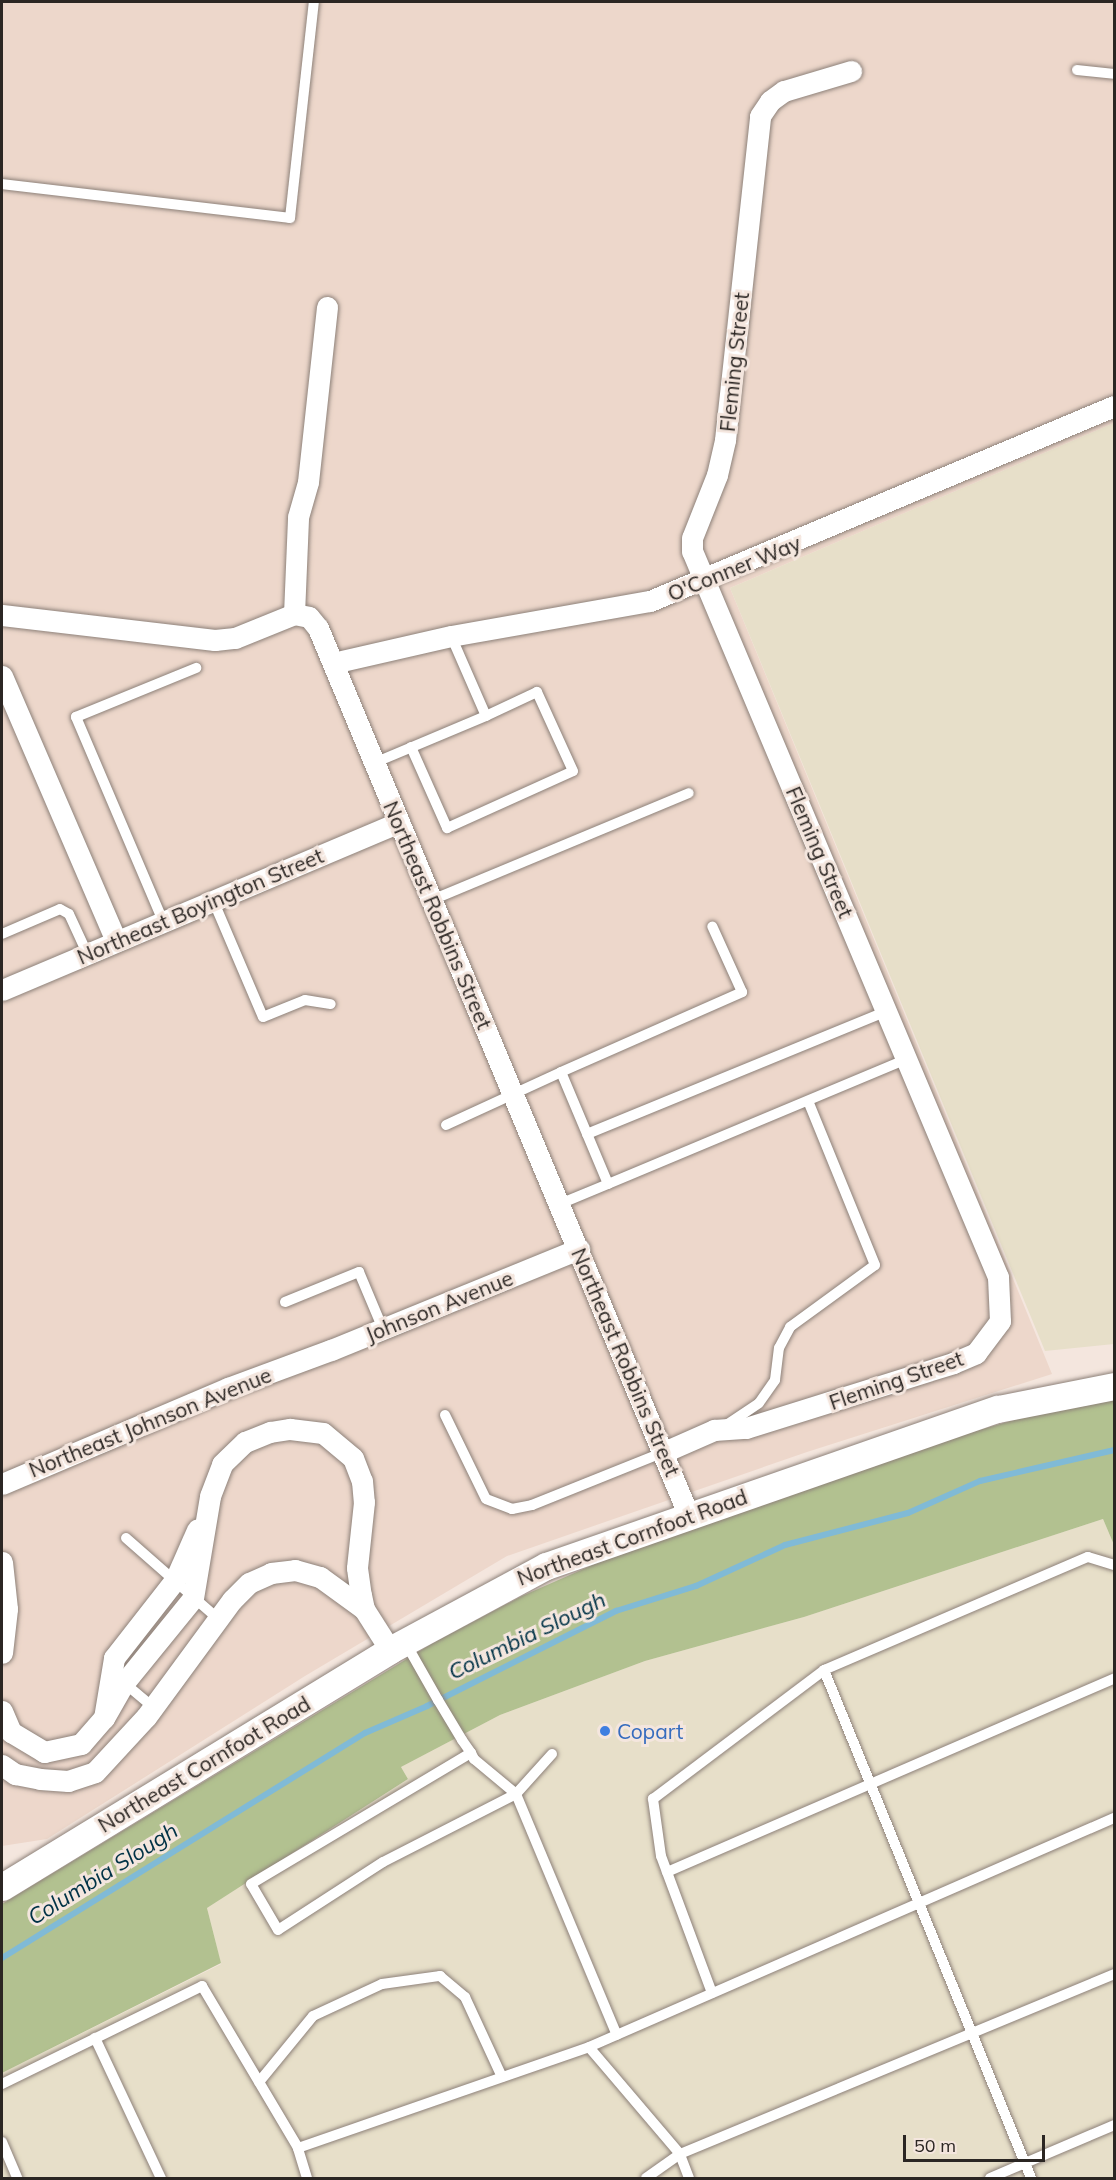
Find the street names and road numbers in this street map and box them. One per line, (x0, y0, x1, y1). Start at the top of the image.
street label: Fleming Street (714, 291, 754, 433)
street label: O'Conner Way (664, 530, 804, 606)
street label: Fleming Street (781, 783, 859, 921)
street label: Northeast Robbins Street (378, 797, 498, 1033)
street label: Northeast Boyington Street (73, 843, 327, 969)
street label: Northeast Robbins Street (566, 1244, 686, 1480)
street label: Johnson Avenue (362, 1265, 516, 1347)
street label: Fleming Street (826, 1345, 966, 1415)
street label: Northeast Johnson Avenue (25, 1362, 275, 1482)
street label: Northeast Cornfoot Road (513, 1484, 751, 1590)
street label: Northeast Cornfoot Road (93, 1691, 315, 1837)

